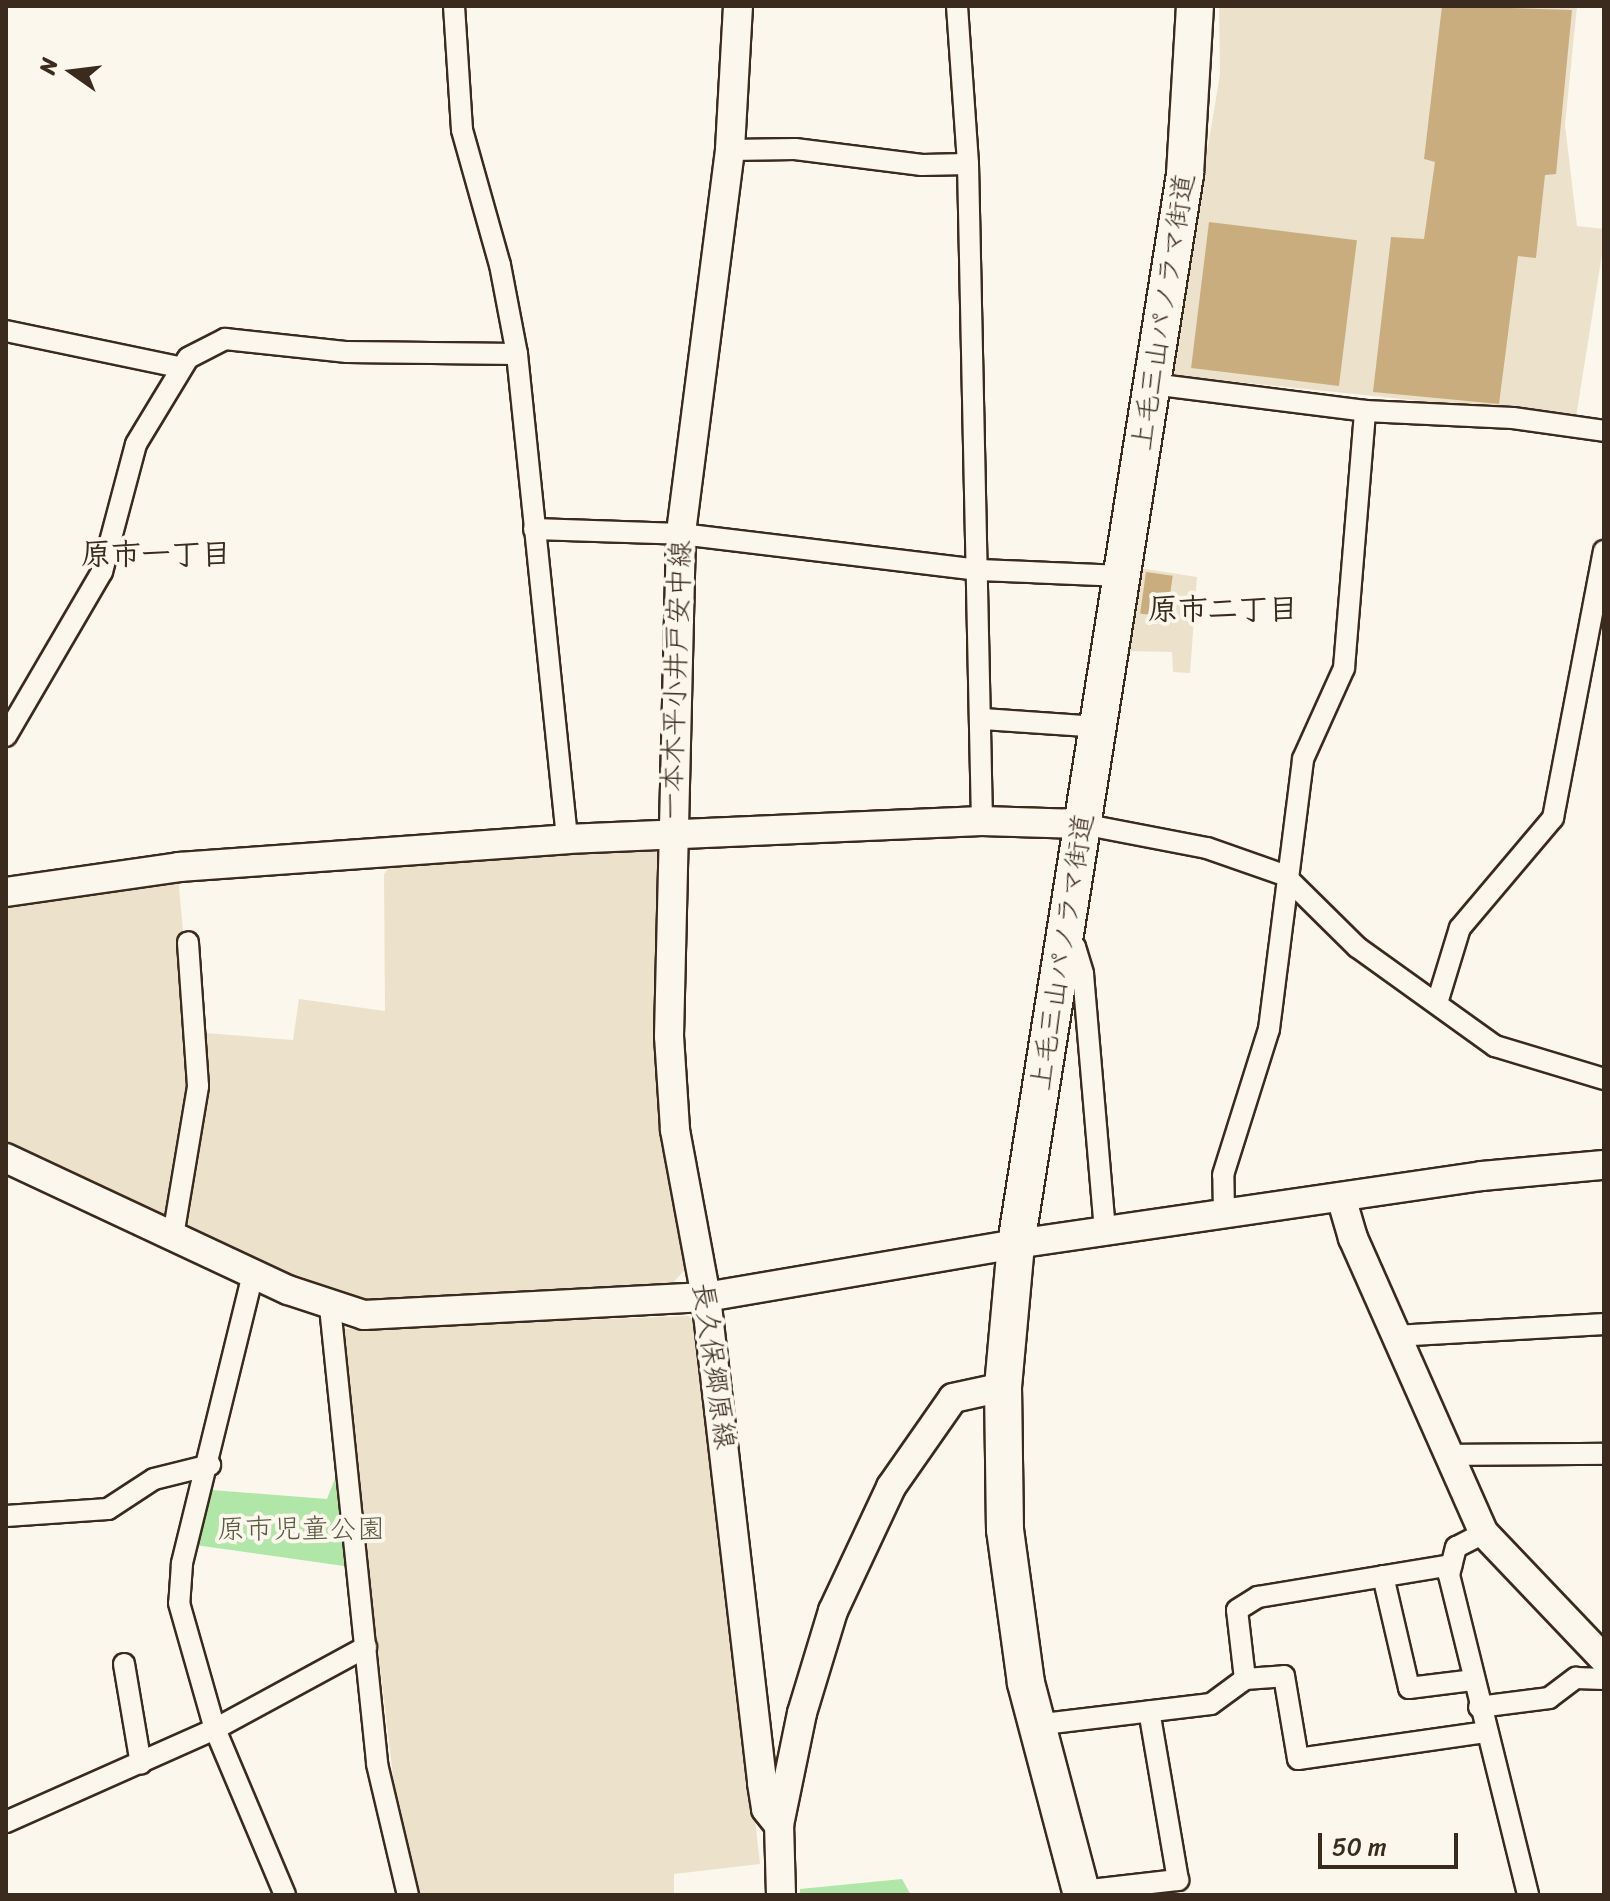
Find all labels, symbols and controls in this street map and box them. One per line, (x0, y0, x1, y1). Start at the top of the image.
north arrow (32, 32, 112, 112)
text: N (27, 54, 69, 78)
street label: 上毛三山パノラマ街道 (1125, 171, 1201, 453)
district label: 原市一丁目 (81, 536, 231, 572)
street label: 一本木平小井戸安中線 (654, 539, 698, 821)
district label: 原市二丁目 (1148, 591, 1298, 627)
street label: 上毛三山パノラマ街道 (1024, 811, 1100, 1093)
street label: 長久保郷原線 (686, 1280, 742, 1452)
park label: 原市児童公園 (217, 1512, 385, 1546)
scale bar (1322, 1817, 1462, 1867)
text: 50 m (1332, 1826, 1387, 1868)

